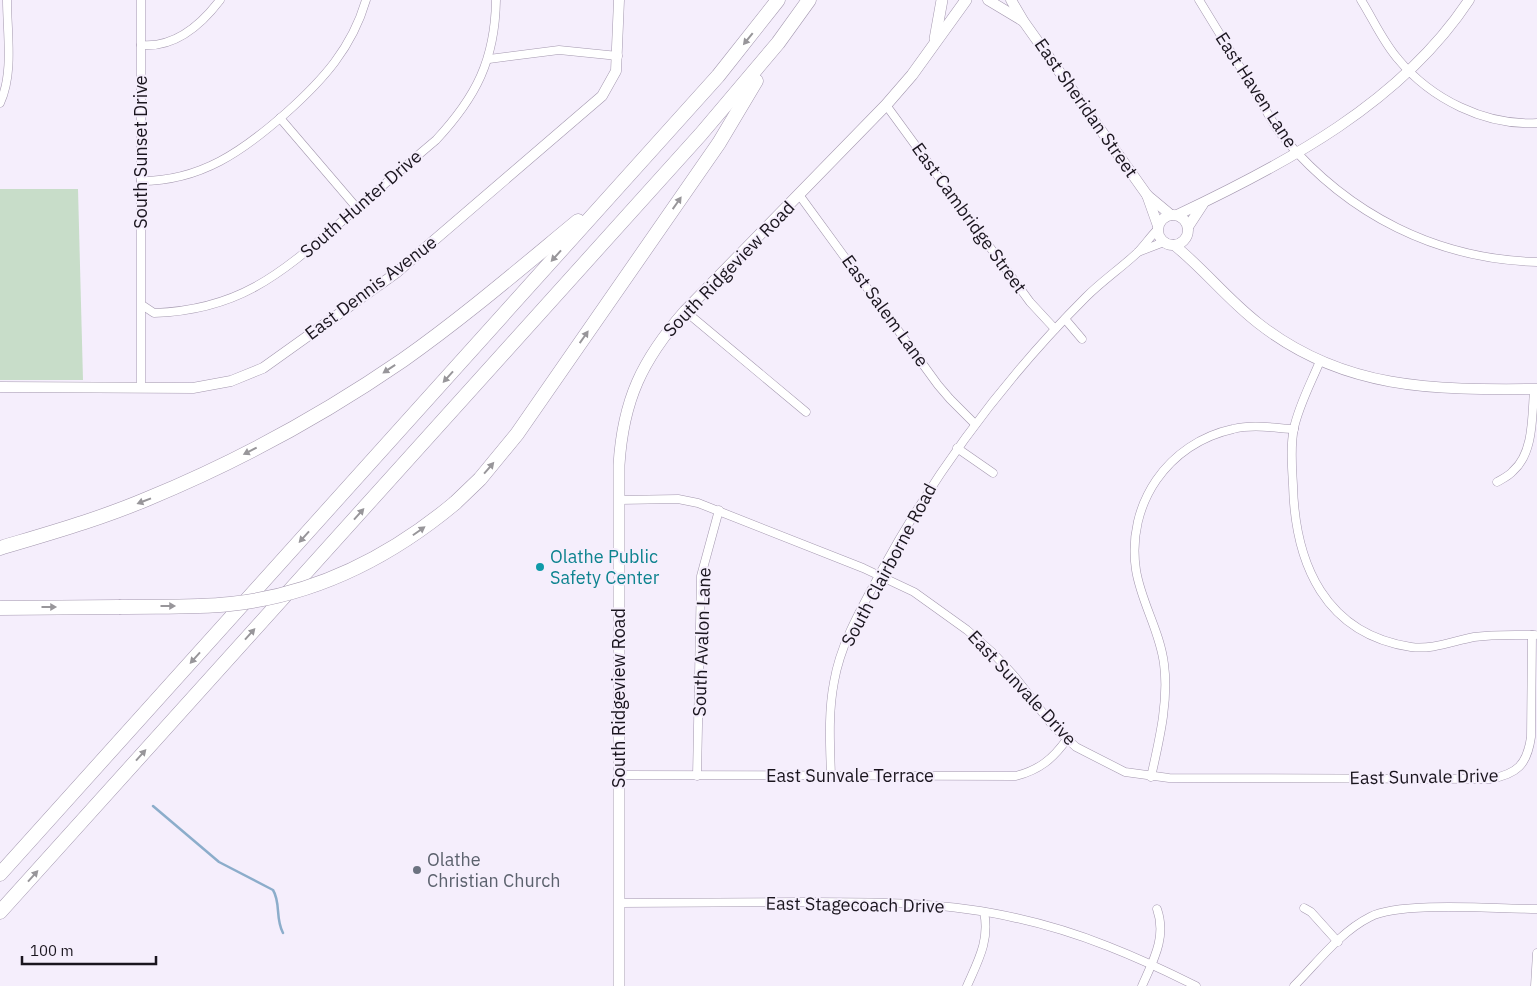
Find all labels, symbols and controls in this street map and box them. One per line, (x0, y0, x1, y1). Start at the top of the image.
street label: East Haven Lane (1210, 28, 1302, 152)
one-way arrow (743, 32, 754, 45)
street label: East Sheridan Street (1030, 34, 1143, 182)
street label: South Sunset Drive (129, 75, 152, 229)
street label: East Cambridge Street (907, 138, 1032, 298)
street label: South Hunter Drive (295, 145, 426, 263)
street label: South Ridgeview Road (658, 196, 799, 341)
one-way arrow (672, 196, 682, 210)
street label: East Dennis Avenue (300, 230, 441, 345)
one-way arrow (550, 250, 562, 262)
street label: East Salem Lane (837, 250, 934, 371)
one-way arrow (579, 330, 589, 343)
one-way arrow (383, 364, 396, 373)
one-way arrow (442, 371, 454, 383)
one-way arrow (242, 447, 257, 455)
one-way arrow (483, 463, 495, 475)
street label: South Clairborne Road (836, 479, 941, 650)
one-way arrow (137, 497, 151, 505)
one-way arrow (353, 508, 365, 520)
one-way arrow (413, 526, 426, 536)
one-way arrow (298, 531, 310, 543)
place label: Olathe Public Safety Center (550, 545, 660, 589)
marker: Olathe Public Safety Center (534, 561, 546, 573)
street label: South Avalon Lane (687, 567, 716, 717)
one-way arrow (160, 602, 176, 610)
one-way arrow (41, 603, 57, 611)
street label: South Ridgeview Road (607, 608, 630, 788)
street label: East Sunvale Drive (963, 625, 1082, 750)
one-way arrow (244, 629, 256, 641)
one-way arrow (189, 651, 201, 663)
one-way arrow (136, 749, 147, 762)
street label: East Sunvale Terrace (766, 764, 934, 787)
street label: East Sunvale Drive (1349, 764, 1499, 789)
place label: Olathe Christian Church (427, 848, 560, 892)
marker: Olathe Christian Church (411, 864, 423, 876)
one-way arrow (27, 870, 39, 882)
street label: East Stagecoach Drive (765, 891, 945, 918)
scale bar (22, 934, 156, 966)
text: 100 m (30, 941, 74, 960)

